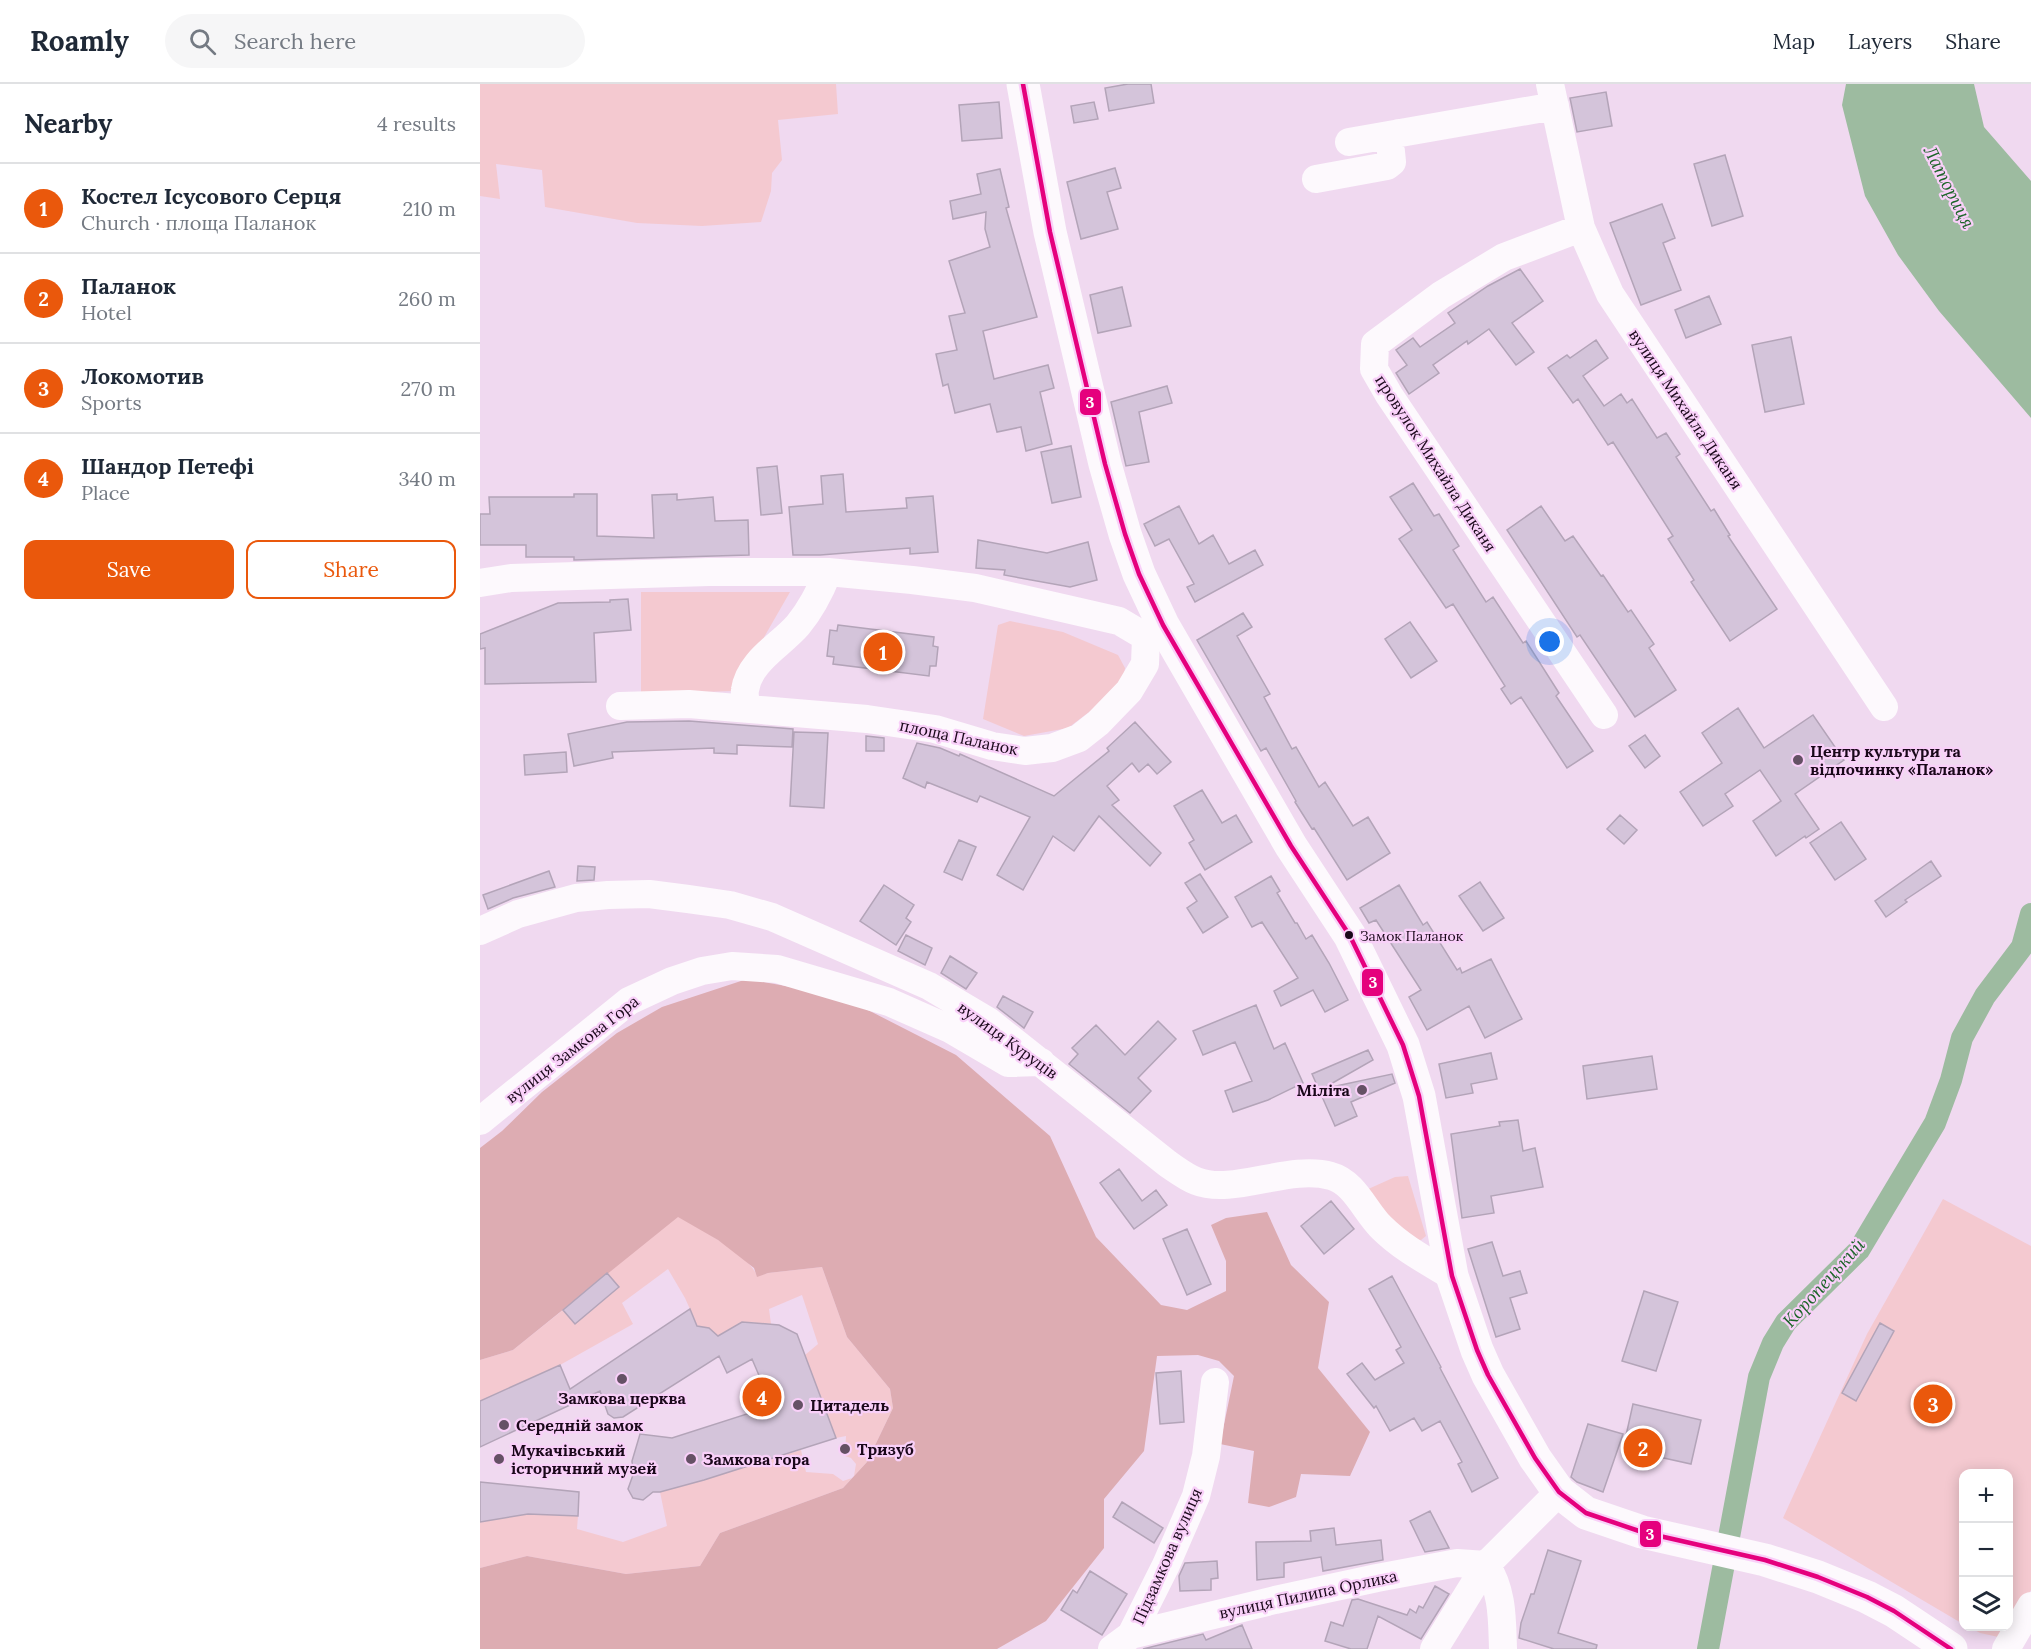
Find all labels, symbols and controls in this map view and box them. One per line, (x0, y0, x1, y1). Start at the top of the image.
search box (165, 14, 585, 68)
text: Roamly (30, 23, 129, 59)
icon: search (186, 25, 219, 58)
text: Search here (234, 27, 356, 55)
text: Map (1772, 28, 1815, 55)
text: Layers (1848, 28, 1912, 55)
text: Share (1945, 28, 2001, 55)
text: Nearby (24, 107, 112, 140)
text: 4 results (377, 111, 456, 136)
water label: Латориця (1919, 142, 1980, 232)
text: Костел Ісусового Серця (81, 182, 342, 210)
text: 1 (39, 196, 48, 221)
text: 210 m (402, 196, 456, 221)
text: Church · площа Паланок (81, 210, 316, 235)
text: Паланок (81, 272, 176, 300)
text: 2 (38, 286, 49, 311)
text: 260 m (398, 286, 456, 311)
text: Hotel (81, 300, 132, 325)
street label: вулиця Михайла Диканя (1625, 325, 1747, 493)
text: Локомотив (81, 362, 204, 390)
street label: провулок Михайла Диканя (1371, 371, 1501, 555)
text: 3 (38, 376, 49, 401)
text: 270 m (400, 376, 456, 401)
line badge: 3 (1079, 388, 1102, 416)
text: Sports (81, 390, 142, 415)
text: 3 (1086, 392, 1095, 412)
text: Шандор Петефі (81, 452, 254, 480)
text: 4 (38, 466, 49, 491)
text: 340 m (398, 466, 456, 491)
text: Place (81, 480, 130, 505)
button: Save (24, 540, 234, 599)
button: Share (246, 540, 456, 599)
your location (1535, 627, 1564, 656)
pin: 1 (864, 630, 902, 674)
street label: площа Паланок (898, 715, 1020, 759)
place label: Центр культури та відпочинку «Паланок» (1810, 741, 1993, 779)
marker: Центр культури та відпочинку «Паланок» (1791, 753, 1805, 767)
place label: Замок Паланок (1360, 927, 1464, 945)
marker: Замок Паланок (1343, 929, 1355, 941)
line badge: 3 (1361, 968, 1384, 997)
text: 3 (1369, 972, 1378, 992)
street label: вулиця Замкова Гора (501, 991, 643, 1107)
street label: вулиця Куруців (954, 997, 1062, 1083)
place label: Міліта (1296, 1080, 1351, 1100)
marker: Міліта (1355, 1083, 1369, 1097)
water label: Коропецький (1778, 1233, 1870, 1332)
marker: Замкова церква (615, 1372, 629, 1386)
pin: 4 (742, 1374, 782, 1420)
pin: 3 (1914, 1382, 1952, 1426)
place label: Замкова церква (558, 1388, 687, 1408)
place label: Цитадель (810, 1395, 889, 1415)
marker: Цитадель (791, 1398, 805, 1412)
place label: Середній замок (516, 1415, 644, 1435)
marker: Середній замок (497, 1418, 511, 1432)
pin: 2 (1624, 1426, 1662, 1470)
place label: Тризуб (857, 1439, 914, 1459)
place label: Мукачівський історичний музей (511, 1440, 657, 1478)
marker: Тризуб (838, 1442, 852, 1456)
place label: Замкова гора (703, 1449, 810, 1469)
marker: Мукачівський історичний музей (492, 1452, 506, 1466)
marker: Замкова гора (684, 1452, 698, 1466)
map controls (1959, 1469, 2013, 1631)
button: + (1959, 1469, 2013, 1523)
street label: Підзамкова вулиця (1128, 1485, 1206, 1627)
line badge: 3 (1639, 1520, 1662, 1548)
button: − (1959, 1523, 2013, 1577)
text: 3 (1646, 1524, 1655, 1544)
street label: вулиця Пилипа Орлика (1217, 1565, 1399, 1623)
button: layers (1959, 1577, 2013, 1631)

